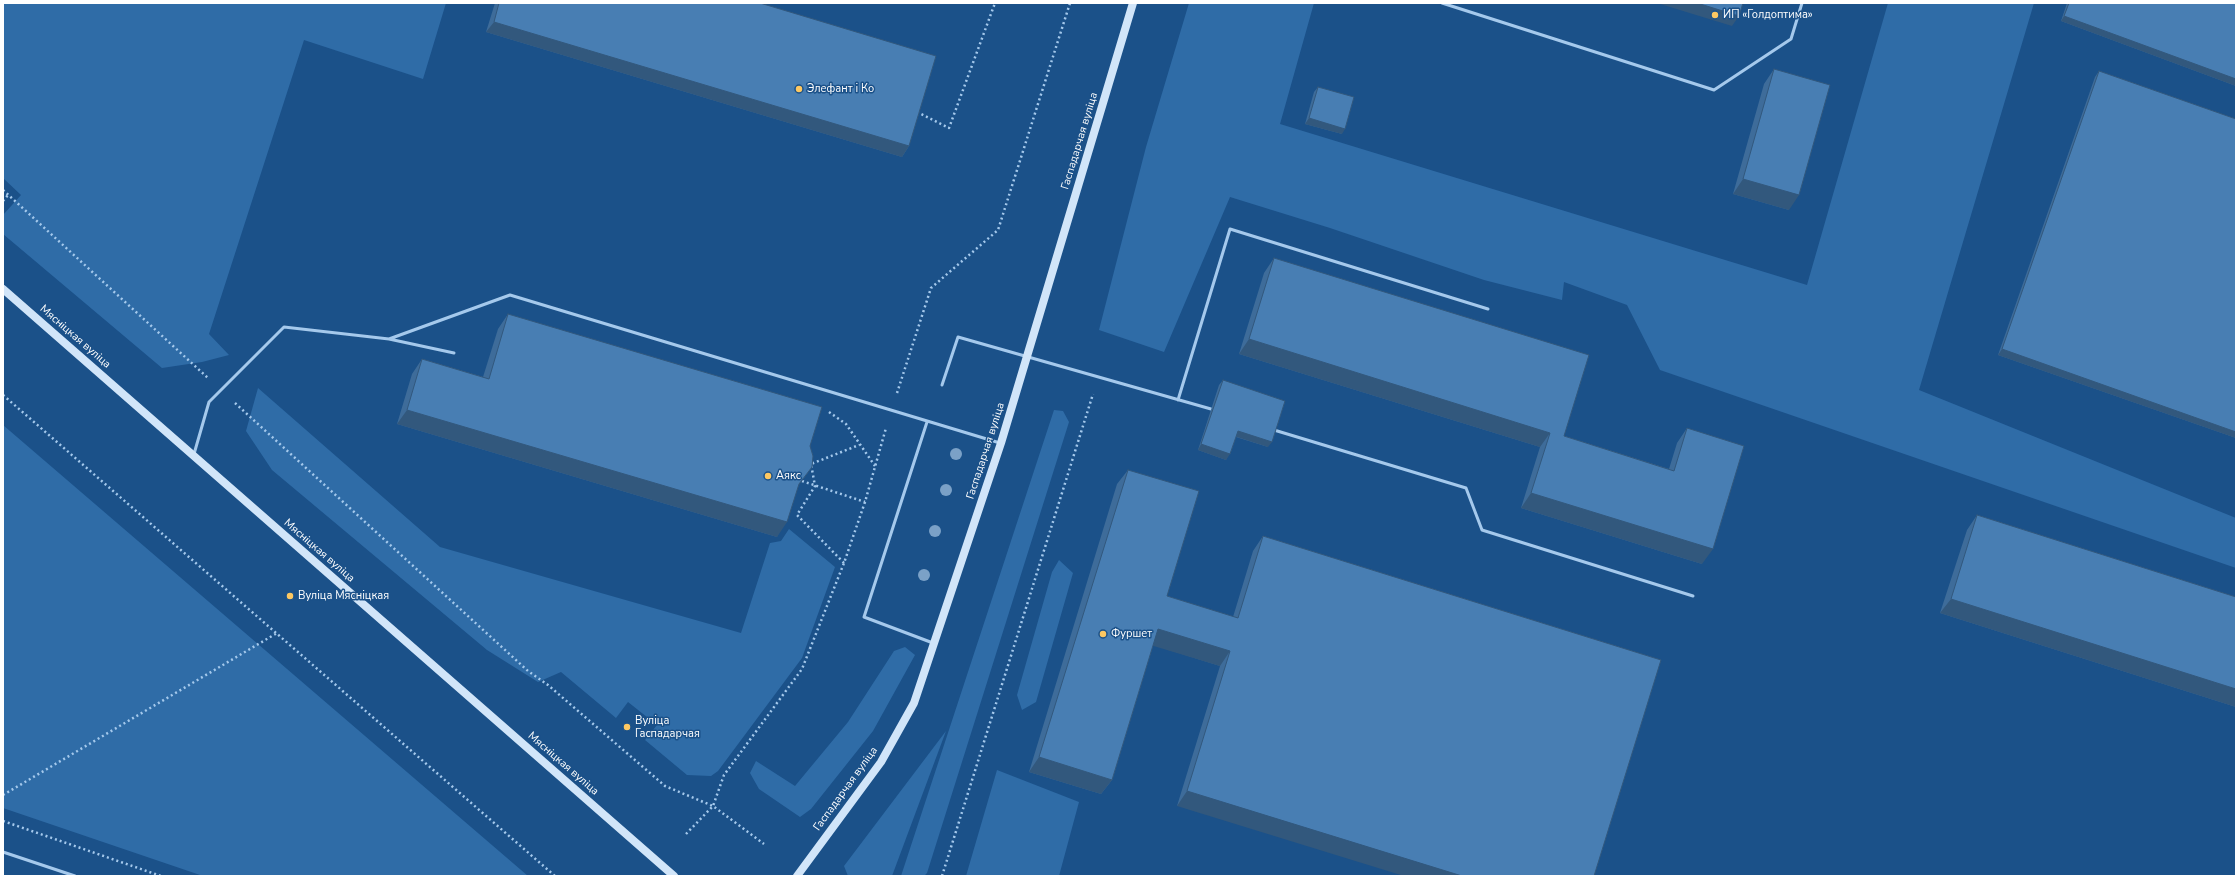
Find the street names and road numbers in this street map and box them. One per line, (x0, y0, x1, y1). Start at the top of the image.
street label: Гаспадарчая вуліца (1059, 91, 1101, 191)
street label: Мясніцкая вуліца (37, 303, 113, 371)
street label: Гаспадарчая вуліца (964, 401, 1008, 501)
street label: Мясніцкая вуліца (281, 517, 357, 585)
street label: Мясніцкая вуліца (525, 730, 601, 798)
street label: Гаспадарчая вуліца (811, 744, 881, 834)

